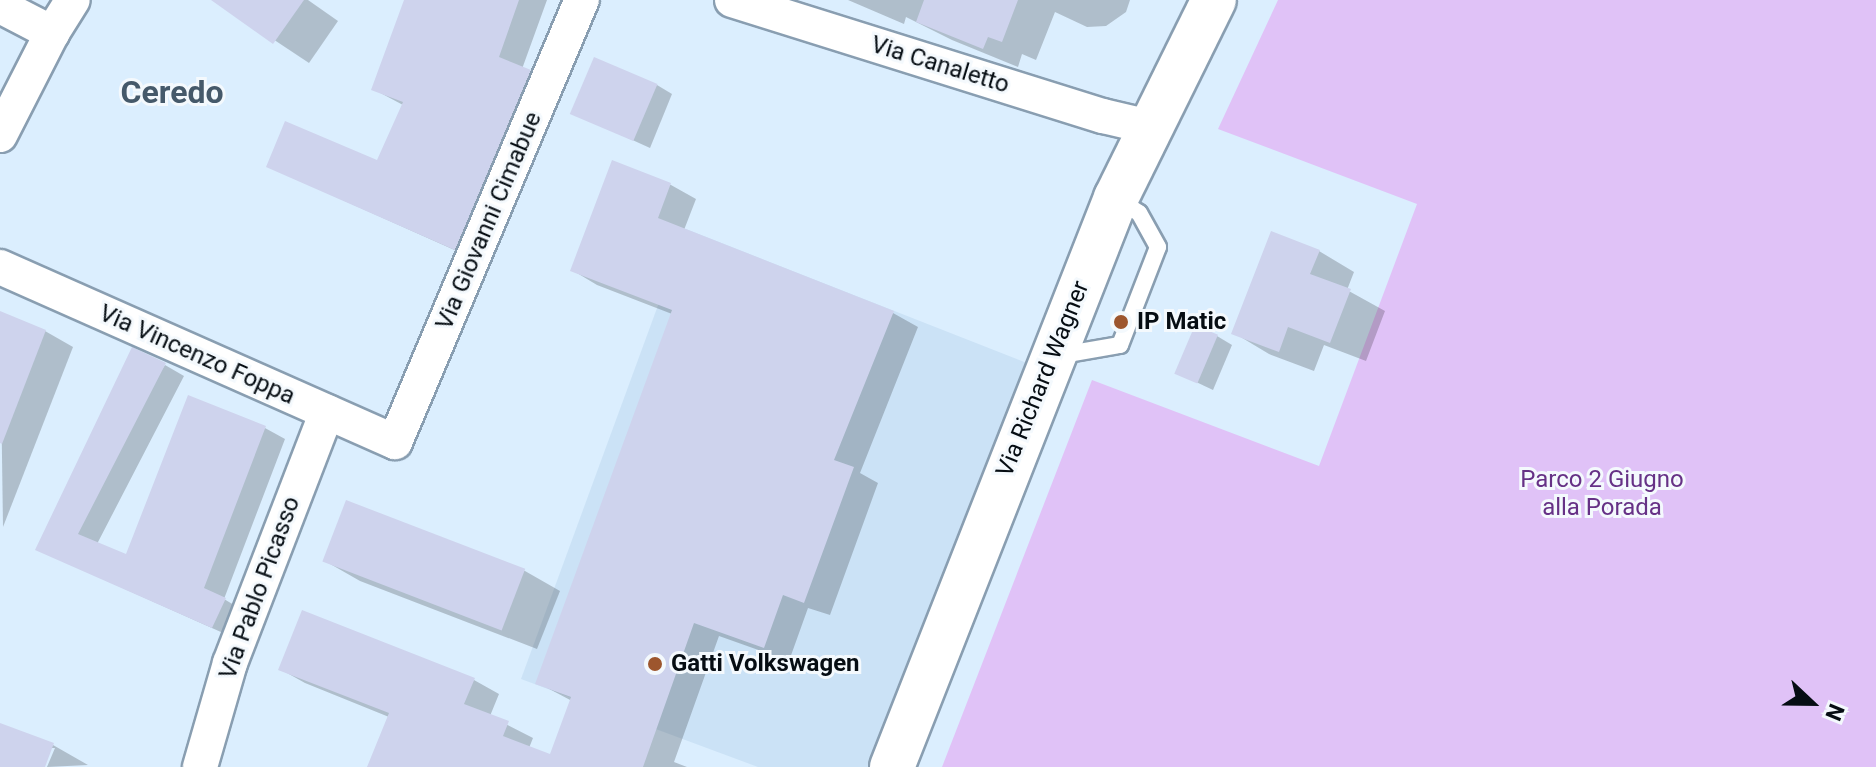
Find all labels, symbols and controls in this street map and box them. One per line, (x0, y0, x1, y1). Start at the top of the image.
street label: Via Canaletto (867, 30, 1013, 100)
district label: Ceredo (120, 73, 224, 111)
street label: Via Giovanni Cimabue (430, 108, 548, 334)
street label: Via Richard Wagner (991, 277, 1095, 481)
street label: Via Vincenzo Foppa (95, 299, 299, 411)
place label: IP Matic (1137, 308, 1226, 336)
marker: IP Matic (1112, 313, 1130, 331)
park label: Parco 2 Giugno alla Porada (1520, 466, 1684, 522)
street label: Via Pablo Picasso (214, 493, 306, 683)
place label: Gatti Volkswagen (671, 650, 860, 678)
marker: Gatti Volkswagen (646, 655, 664, 673)
north arrow (1772, 663, 1852, 743)
text: N (1820, 700, 1849, 724)

